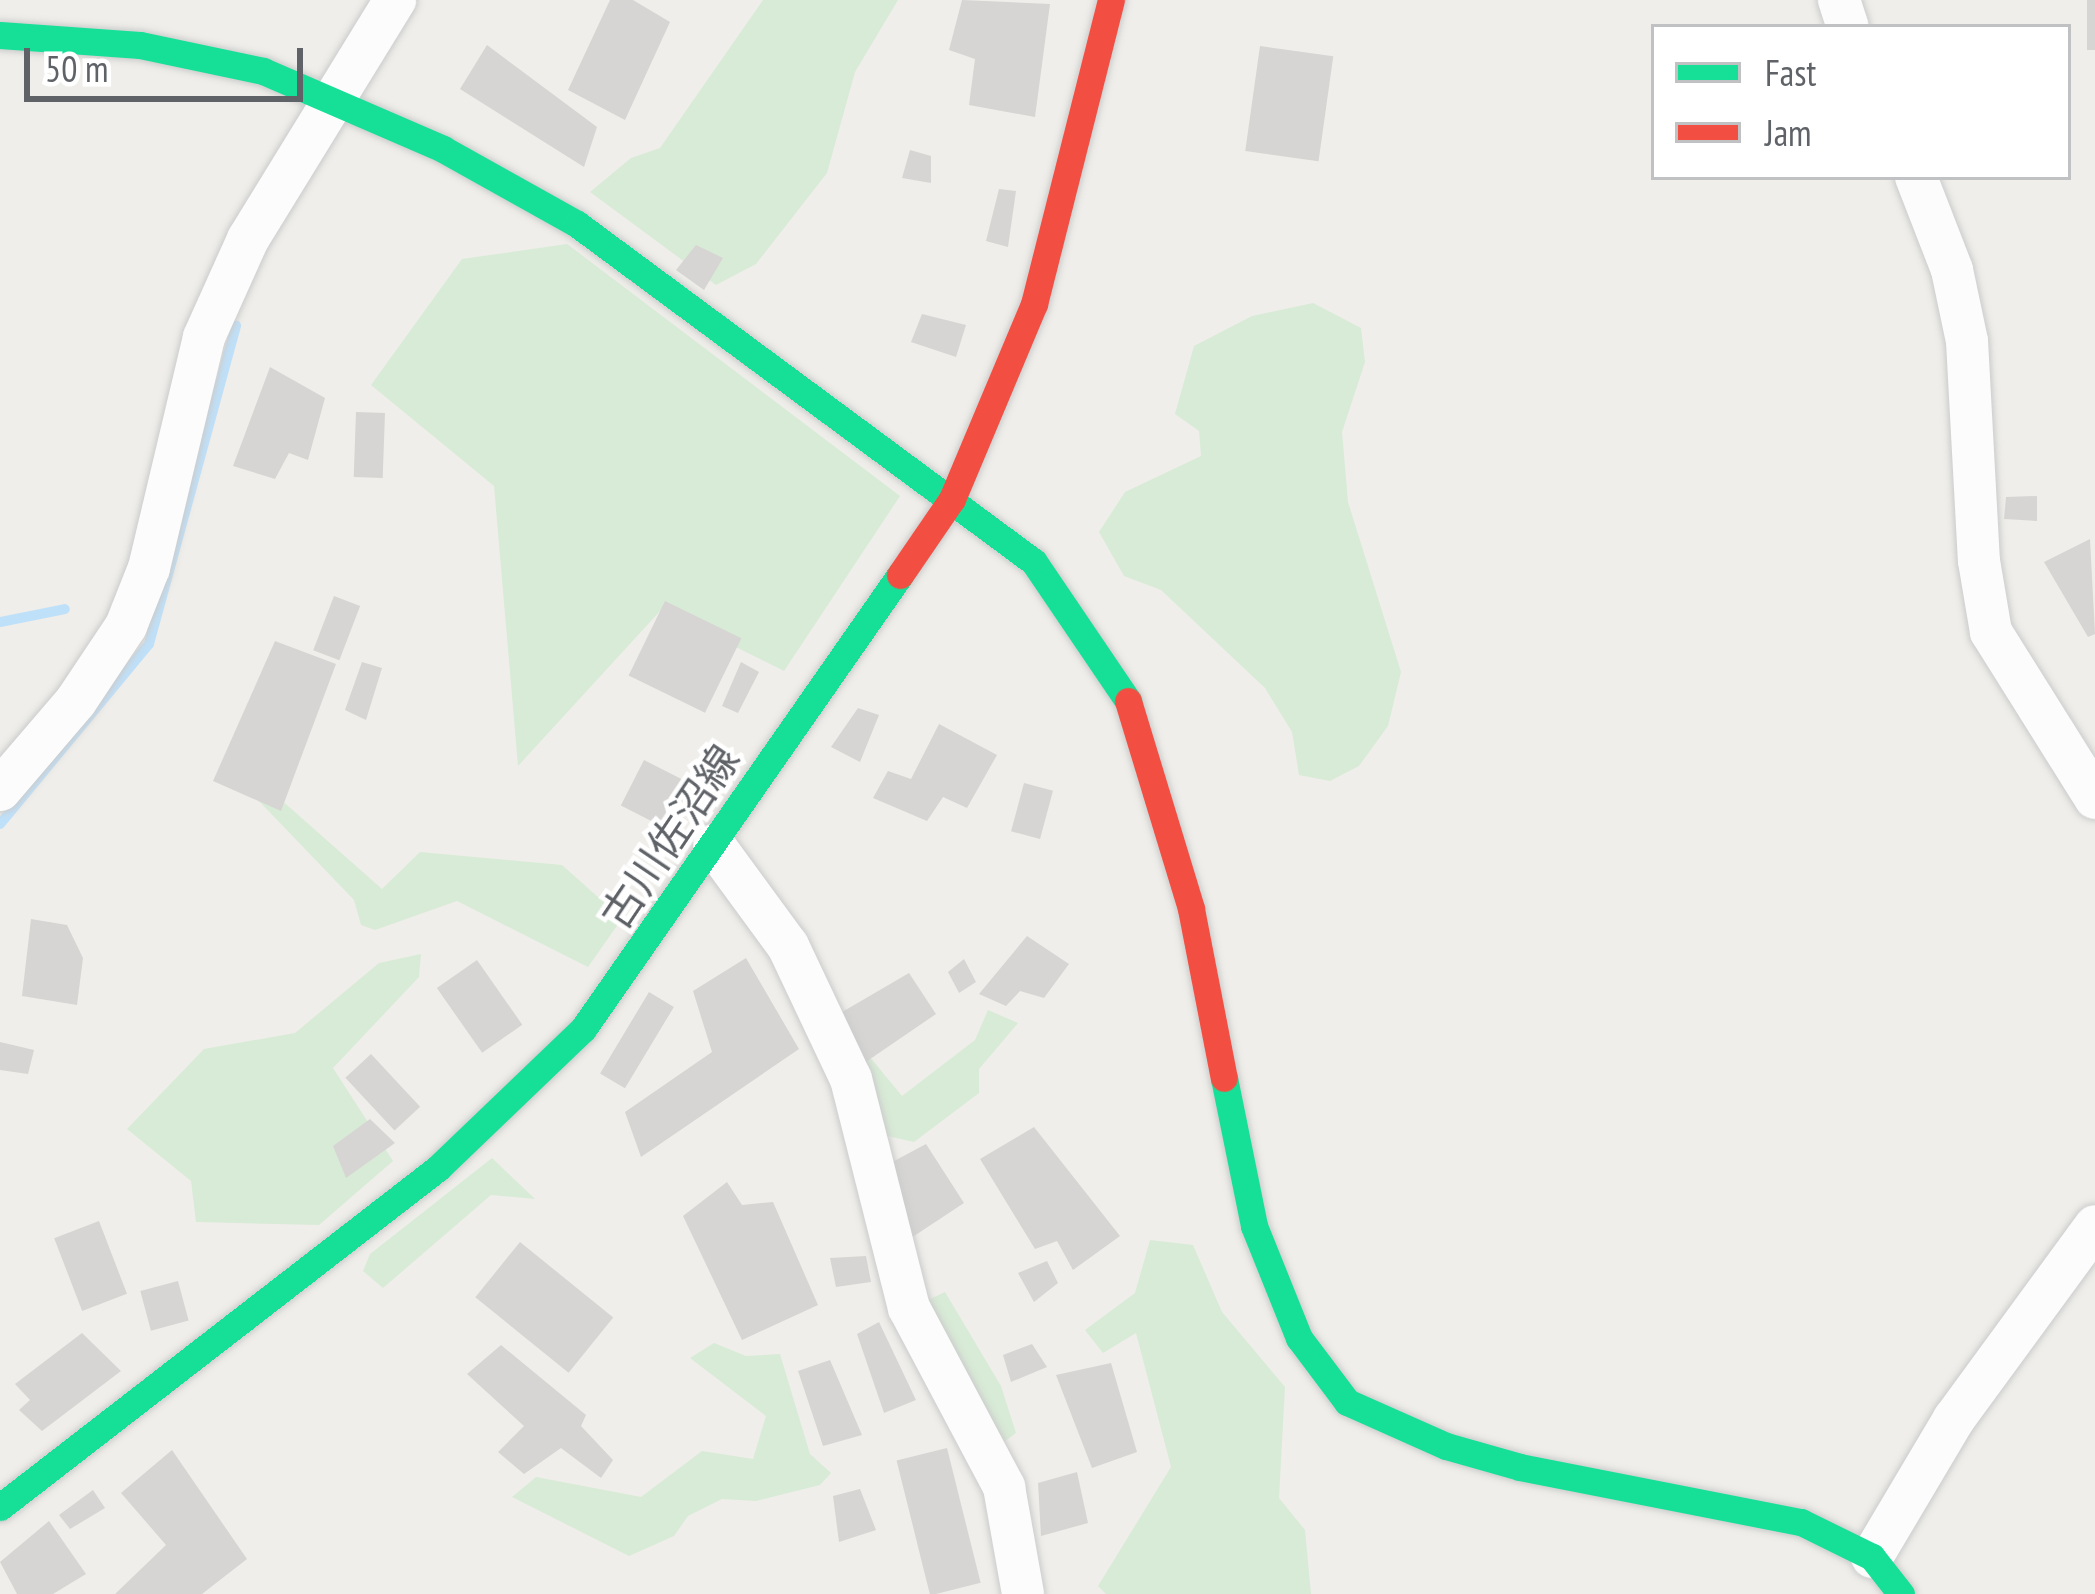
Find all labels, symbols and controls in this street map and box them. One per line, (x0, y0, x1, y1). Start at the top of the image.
scale bar (30, 24, 309, 98)
legend (1651, 24, 2071, 180)
text: 50 m (45, 45, 108, 92)
text: Fast (1765, 49, 1816, 96)
text: Jam (1765, 109, 1812, 156)
street label: 古川佐沼線 (590, 736, 750, 938)

